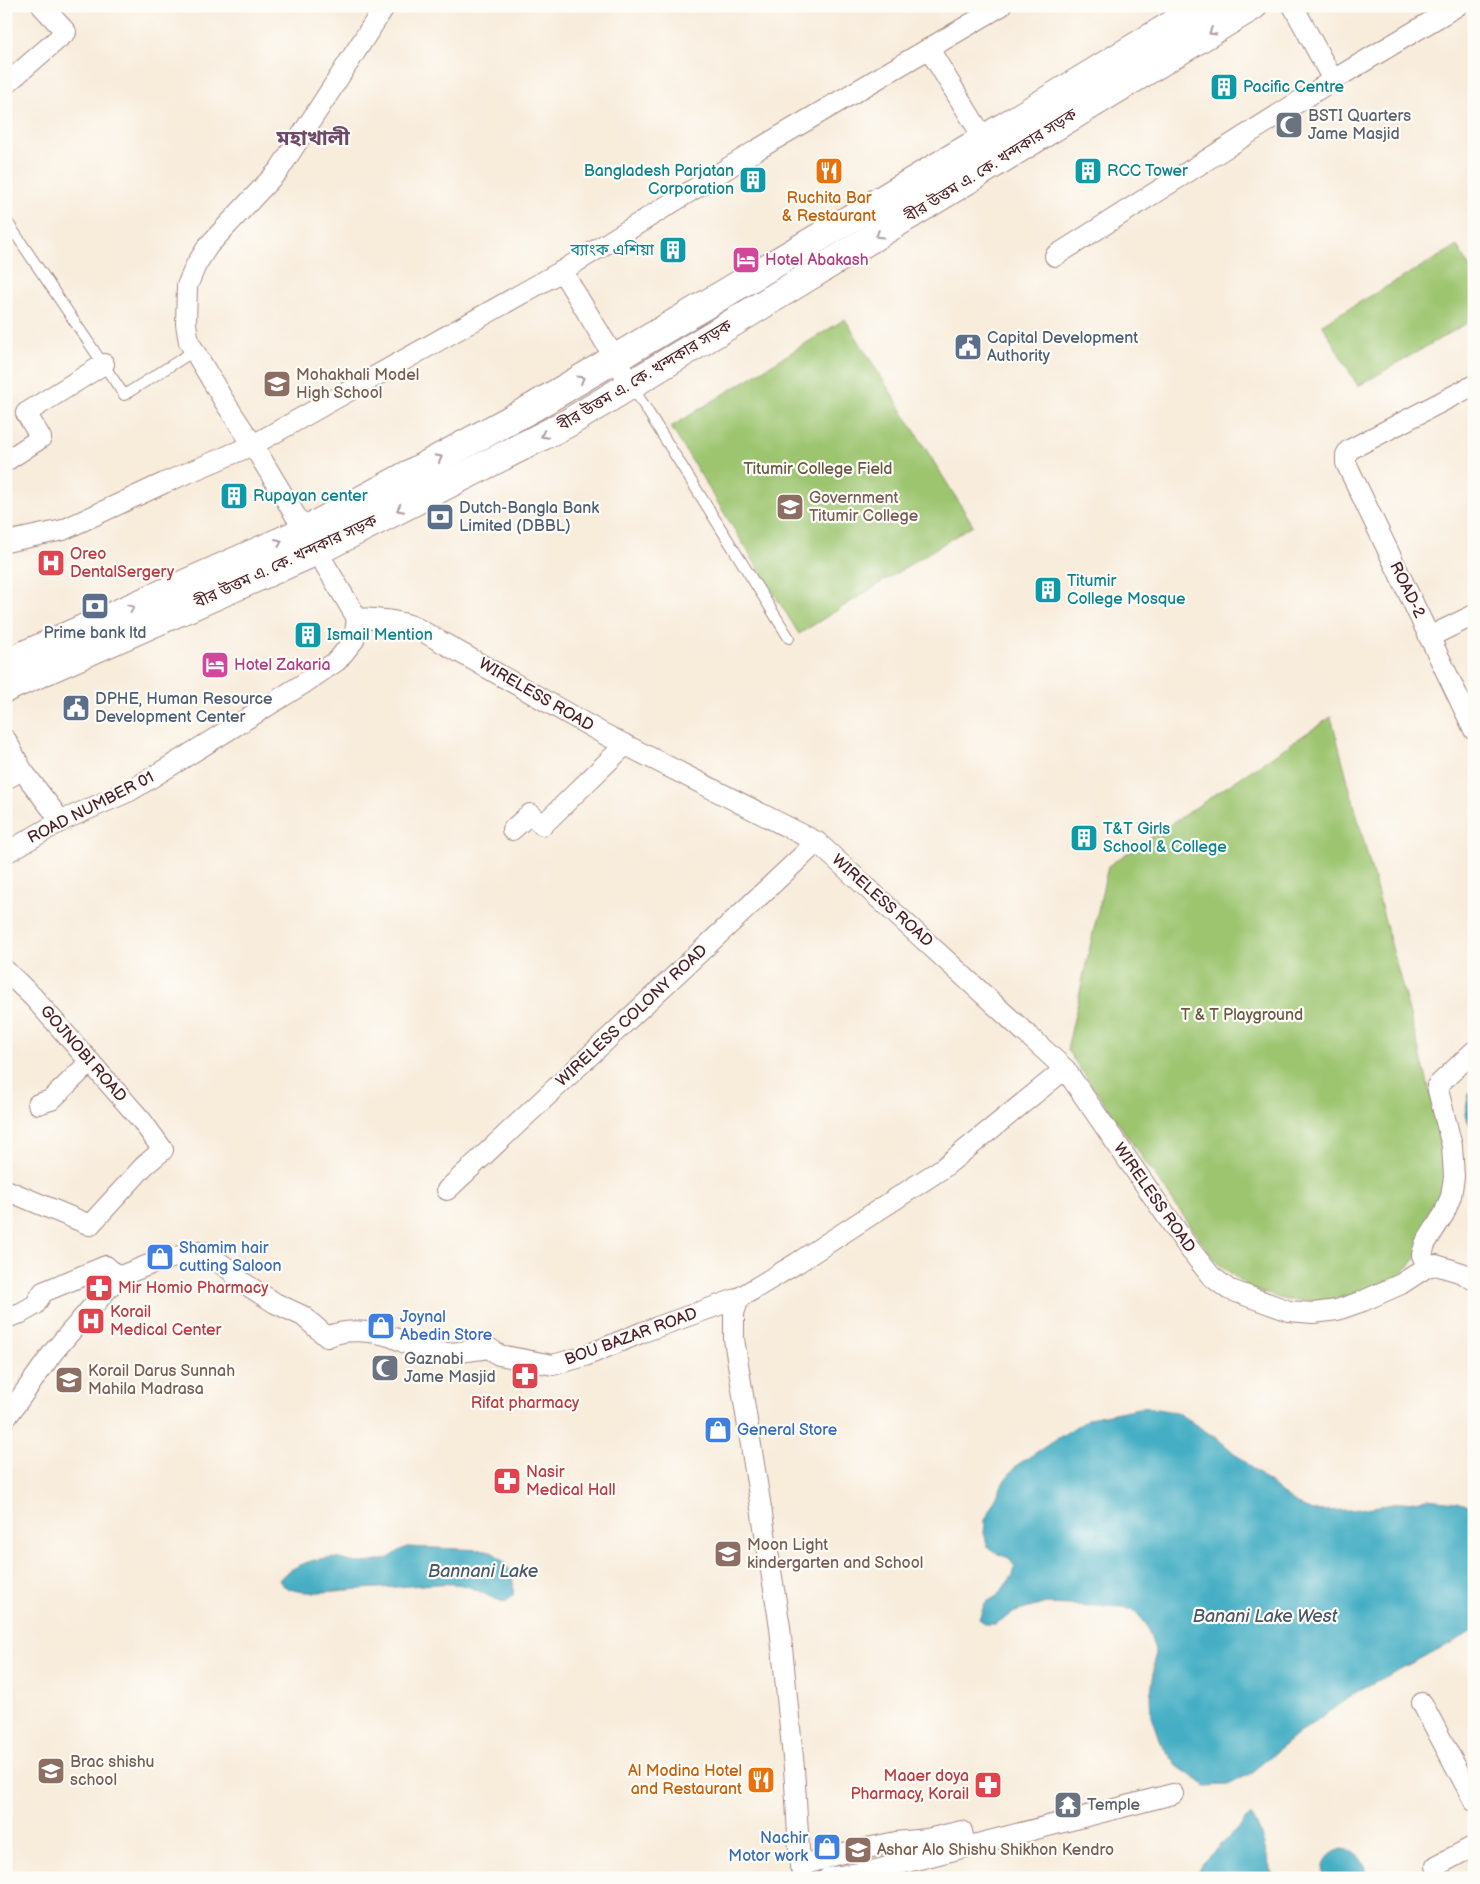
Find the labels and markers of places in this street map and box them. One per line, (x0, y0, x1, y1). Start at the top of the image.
building icon: Pacific Centre (1209, 72, 1239, 102)
place label: Pacific Centre (1243, 78, 1345, 97)
place label: BSTI Quarters Jame Masjid (1308, 107, 1411, 144)
mosque icon: BSTI Quarters Jame Masjid (1274, 110, 1304, 140)
restaurant icon: Ruchita Bar & Restaurant (814, 156, 844, 186)
building icon: RCC Tower (1073, 156, 1103, 186)
place label: Bangladesh Parjatan Corporation (584, 162, 734, 199)
place label: RCC Tower (1107, 162, 1188, 181)
building icon: Bangladesh Parjatan Corporation (738, 165, 768, 195)
place label: Ruchita Bar & Restaurant (782, 189, 876, 226)
building icon: ব্যাংক এশিয়া (658, 235, 688, 265)
place label: ব্যাংক এশিয়া (570, 240, 655, 260)
hotel icon: Hotel Abakash (731, 245, 761, 275)
place label: Hotel Abakash (765, 251, 869, 270)
place label: Capital Development Authority (987, 329, 1138, 366)
public building icon: Capital Development Authority (953, 332, 983, 362)
place label: Mohakhali Model High School (296, 366, 419, 403)
school or university icon: Mohakhali Model High School (262, 369, 292, 399)
building icon: Rupayan center (219, 481, 249, 511)
place label: Rupayan center (253, 487, 368, 506)
place label: Government Titumir College (809, 489, 919, 526)
school or university icon: Government Titumir College (775, 492, 805, 522)
place label: Dutch-Bangla Bank Limited (DBBL) (459, 499, 599, 536)
bank icon: Dutch-Bangla Bank Limited (DBBL) (425, 502, 455, 532)
place label: Oreo DentalSergery (70, 545, 175, 582)
hospital icon: Oreo DentalSergery (36, 548, 66, 578)
place label: Titumir College Mosque (1067, 572, 1186, 609)
building icon: Titumir College Mosque (1033, 575, 1063, 605)
bank icon: Prime bank ltd (80, 591, 110, 621)
building icon: Ismail Mention (293, 620, 323, 650)
place label: Prime bank ltd (43, 624, 147, 643)
place label: Ismail Mention (327, 626, 433, 645)
hotel icon: Hotel Zakaria (200, 650, 230, 680)
place label: Hotel Zakaria (234, 656, 330, 675)
place label: DPHE, Human Resource Development Center (95, 690, 273, 727)
public building icon: DPHE, Human Resource Development Center (61, 693, 91, 723)
place label: T&T Girls School & College (1103, 820, 1227, 857)
building icon: T&T Girls School & College (1069, 823, 1099, 853)
place label: Shamim hair cutting Saloon (179, 1239, 282, 1276)
shop icon: Shamim hair cutting Saloon (145, 1242, 175, 1272)
pharmacy icon: Mir Homio Pharmacy (84, 1273, 114, 1303)
place label: Mir Homio Pharmacy (118, 1279, 269, 1298)
place label: Korail Medical Center (110, 1303, 221, 1340)
hospital icon: Korail Medical Center (76, 1306, 106, 1336)
place label: Joynal Abedin Store (400, 1308, 493, 1345)
shop icon: Joynal Abedin Store (366, 1311, 396, 1341)
place label: Gaznabi Jame Masjid (404, 1350, 496, 1387)
mosque icon: Gaznabi Jame Masjid (370, 1353, 400, 1383)
pharmacy icon: Rifat pharmacy (510, 1361, 540, 1391)
place label: Korail Darus Sunnah Mahila Madrasa (88, 1362, 235, 1399)
school or university icon: Korail Darus Sunnah Mahila Madrasa (54, 1365, 84, 1395)
place label: Rifat pharmacy (471, 1394, 580, 1413)
shop icon: General Store (703, 1415, 733, 1445)
place label: General Store (737, 1421, 838, 1440)
place label: Nasir Medical Hall (526, 1463, 616, 1500)
pharmacy icon: Nasir Medical Hall (492, 1466, 522, 1496)
place label: Moon Light kindergarten and School (747, 1536, 923, 1573)
school or university icon: Moon Light kindergarten and School (713, 1539, 743, 1569)
place label: Brac shishu school (70, 1753, 154, 1790)
school or university icon: Brac shishu school (36, 1756, 66, 1786)
place label: Al Modina Hotel and Restaurant (628, 1762, 742, 1799)
restaurant icon: Al Modina Hotel and Restaurant (746, 1765, 776, 1795)
place label: Maaer doya Pharmacy, Korail (850, 1767, 969, 1804)
pharmacy icon: Maaer doya Pharmacy, Korail (973, 1770, 1003, 1800)
temple icon: Temple (1053, 1790, 1083, 1820)
place label: Temple (1087, 1796, 1140, 1815)
place label: Nachir Motor work (728, 1829, 808, 1866)
shop icon: Nachir Motor work (812, 1832, 842, 1862)
school or university icon: Ashar Alo Shishu Shikhon Kendro (843, 1835, 873, 1865)
place label: Ashar Alo Shishu Shikhon Kendro (877, 1841, 1114, 1860)

